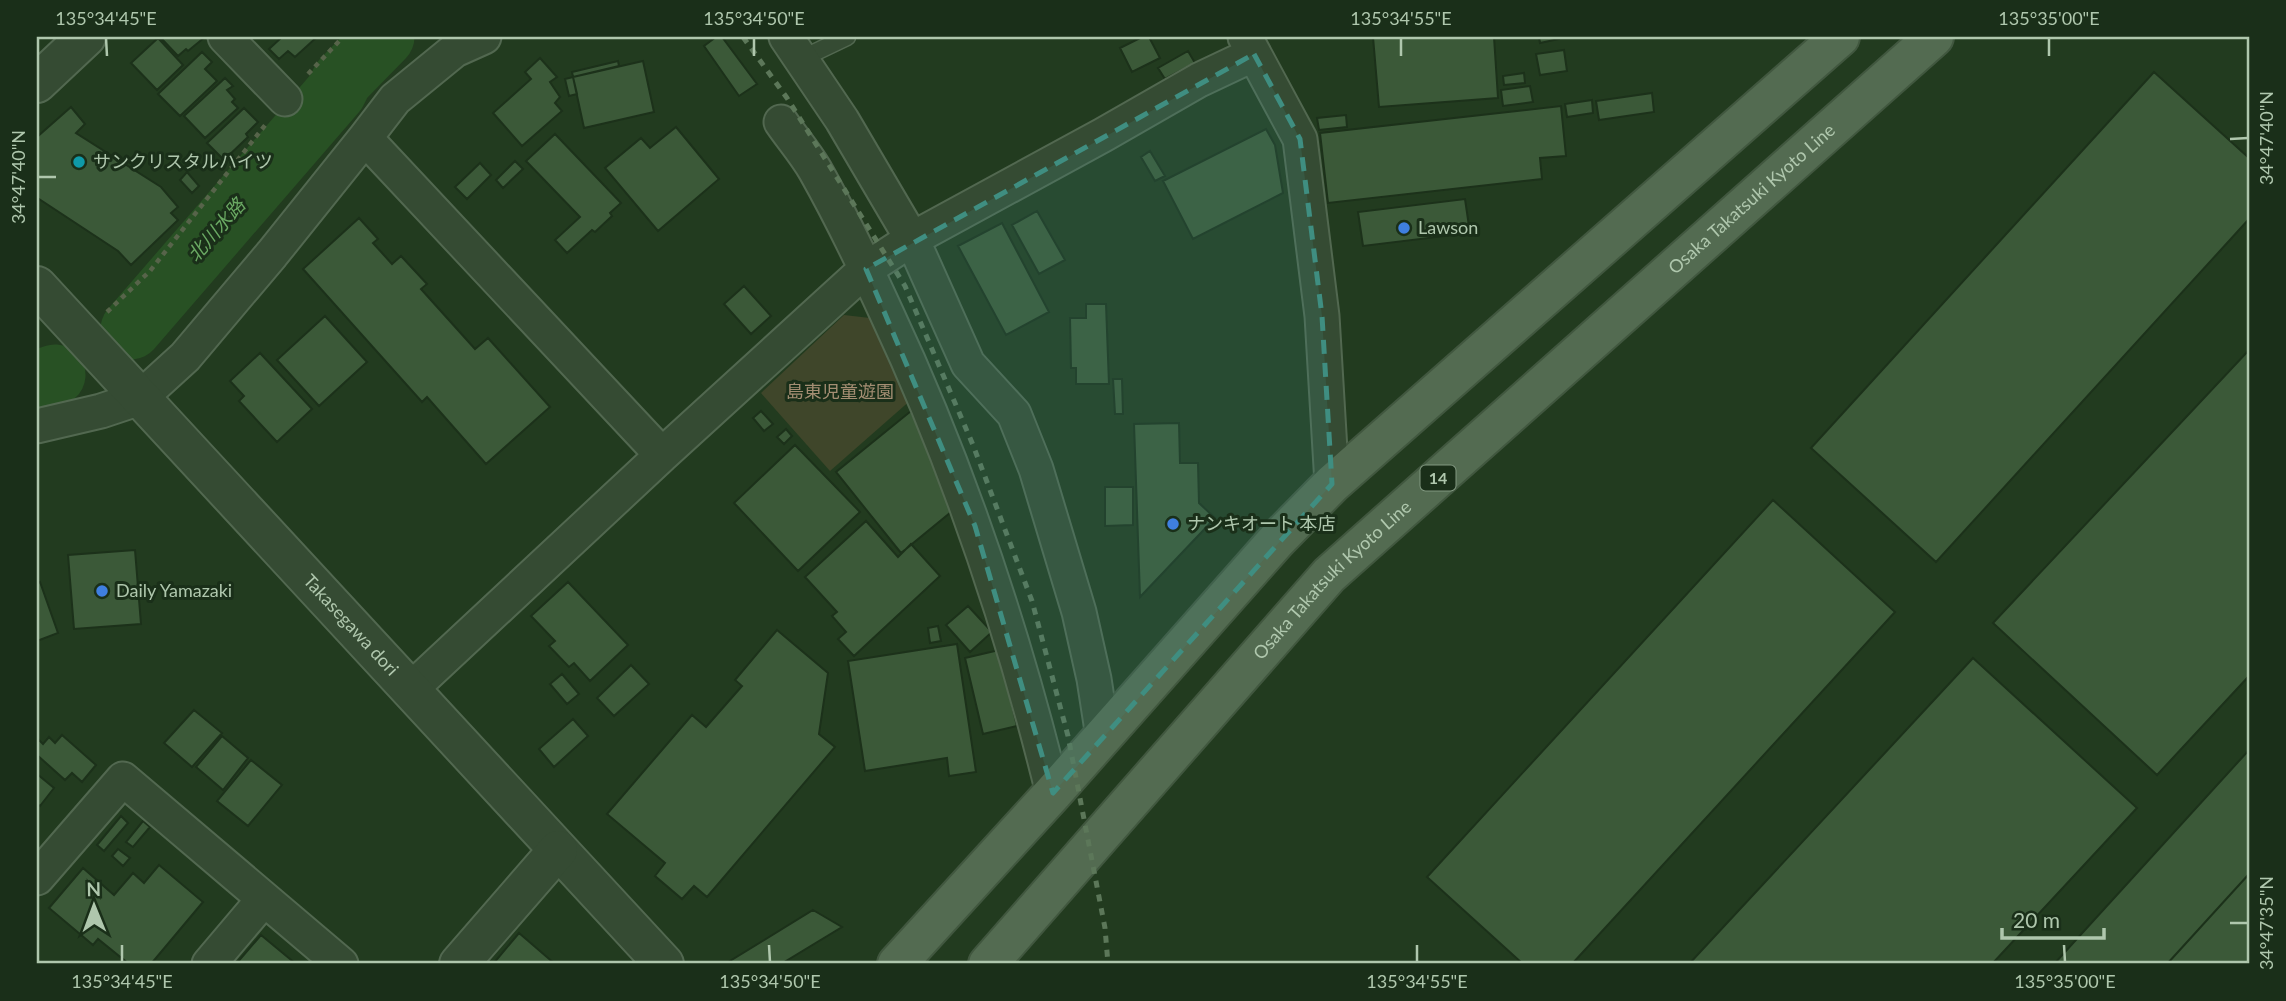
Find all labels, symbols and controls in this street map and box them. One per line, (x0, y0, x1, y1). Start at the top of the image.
text: 135°34'45"E (55, 7, 157, 29)
text: 135°34'50"E (703, 7, 805, 29)
text: 135°34'55"E (1350, 7, 1452, 29)
text: 135°35'00"E (1998, 7, 2100, 29)
text: 34°47'40"N (2255, 91, 2277, 185)
street label: Osaka Takatsuki Kyoto Line (1663, 118, 1839, 278)
text: 34°47'40"N (7, 130, 29, 224)
place label: サンクリスタルハイツ (93, 150, 273, 172)
marker: サンクリスタルハイツ (71, 154, 87, 170)
water label: 北川水路 (182, 192, 251, 266)
place label: Lawson (1418, 216, 1478, 238)
marker: Lawson (1396, 220, 1412, 236)
park label: 島東児童遊園 (786, 380, 894, 402)
road number: 14 (1420, 466, 1456, 491)
street label: Osaka Takatsuki Kyoto Line (1248, 495, 1415, 664)
place label: ナンキオート 本店 (1187, 512, 1336, 534)
marker: ナンキオート 本店 (1165, 516, 1181, 532)
street label: Takasegawa dori (299, 569, 404, 680)
place label: Daily Yamazaki (116, 579, 232, 601)
marker: Daily Yamazaki (94, 583, 110, 599)
north arrow (60, 872, 130, 942)
text: 34°47'35"N (2255, 876, 2277, 970)
text: N (86, 877, 101, 900)
scale bar (2002, 896, 2104, 940)
text: 20 m (2013, 907, 2060, 932)
text: 135°34'45"E (71, 970, 173, 992)
text: 135°34'50"E (719, 970, 821, 992)
text: 135°34'55"E (1366, 970, 1468, 992)
text: 135°35'00"E (2014, 970, 2116, 992)

